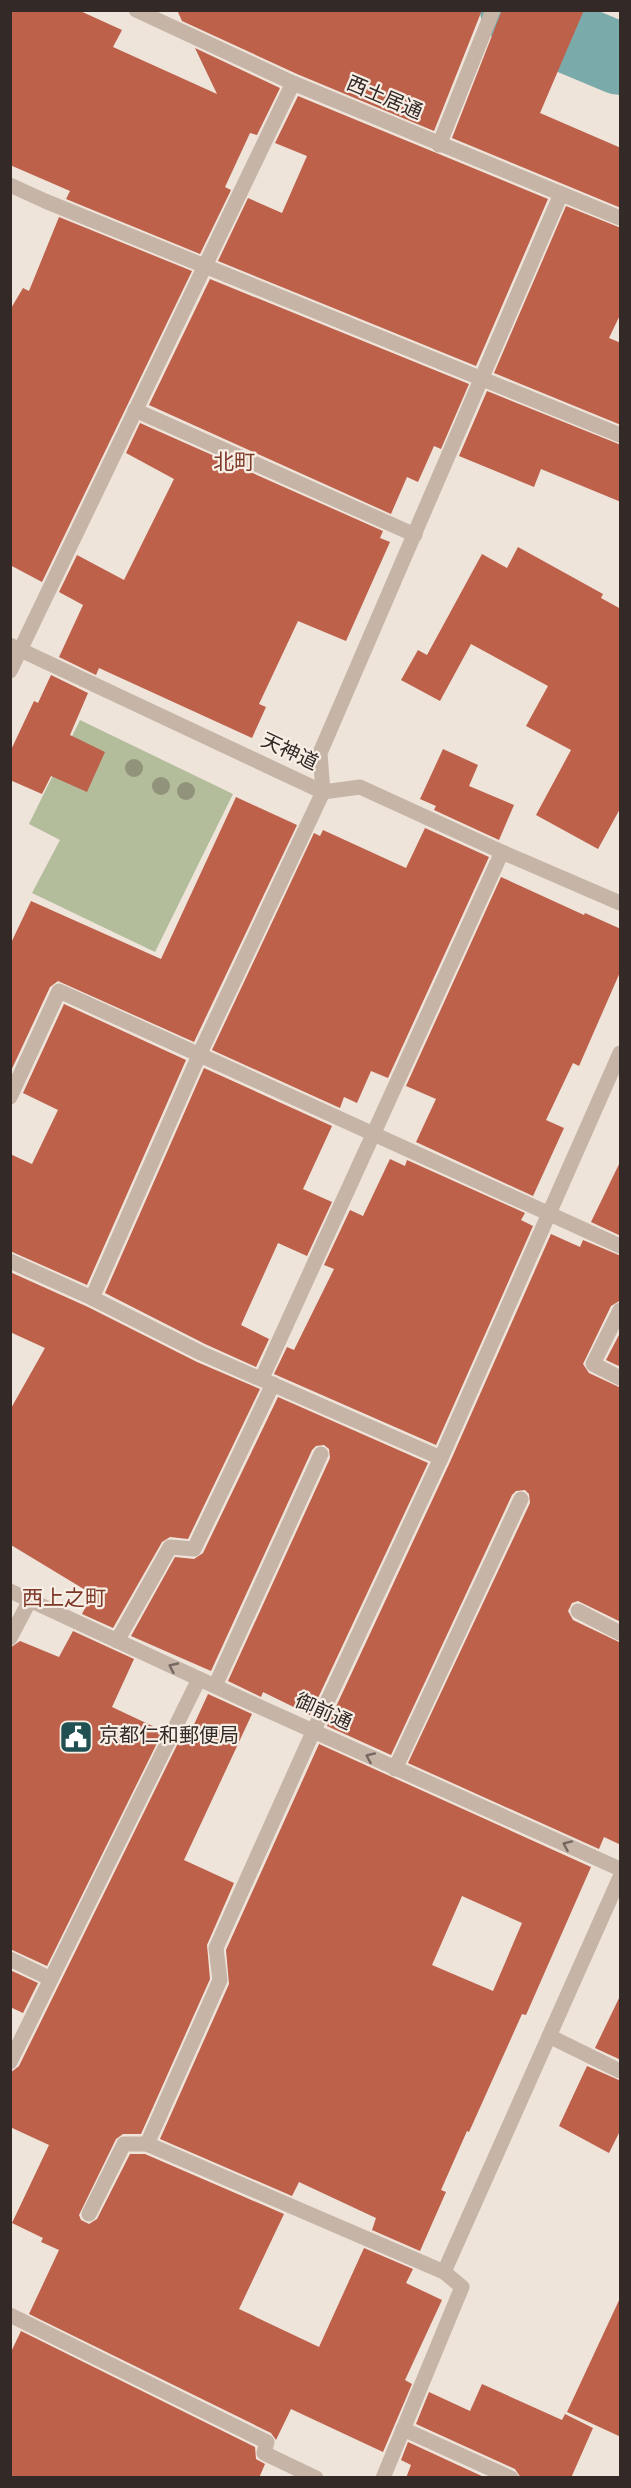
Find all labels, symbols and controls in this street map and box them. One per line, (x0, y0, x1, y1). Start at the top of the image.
street label: 西土居通 (342, 71, 426, 127)
district label: 北町 (213, 450, 255, 477)
street label: 天神道 (256, 729, 322, 777)
district label: 西上之町 (22, 1586, 106, 1613)
one-way arrow (169, 1662, 180, 1674)
street label: 御前通 (290, 1689, 356, 1737)
public building icon: 京都仁和郵便局 (58, 1719, 94, 1755)
place label: 京都仁和郵便局 (99, 1724, 239, 1750)
one-way arrow (365, 1752, 376, 1764)
one-way arrow (562, 1840, 573, 1852)

